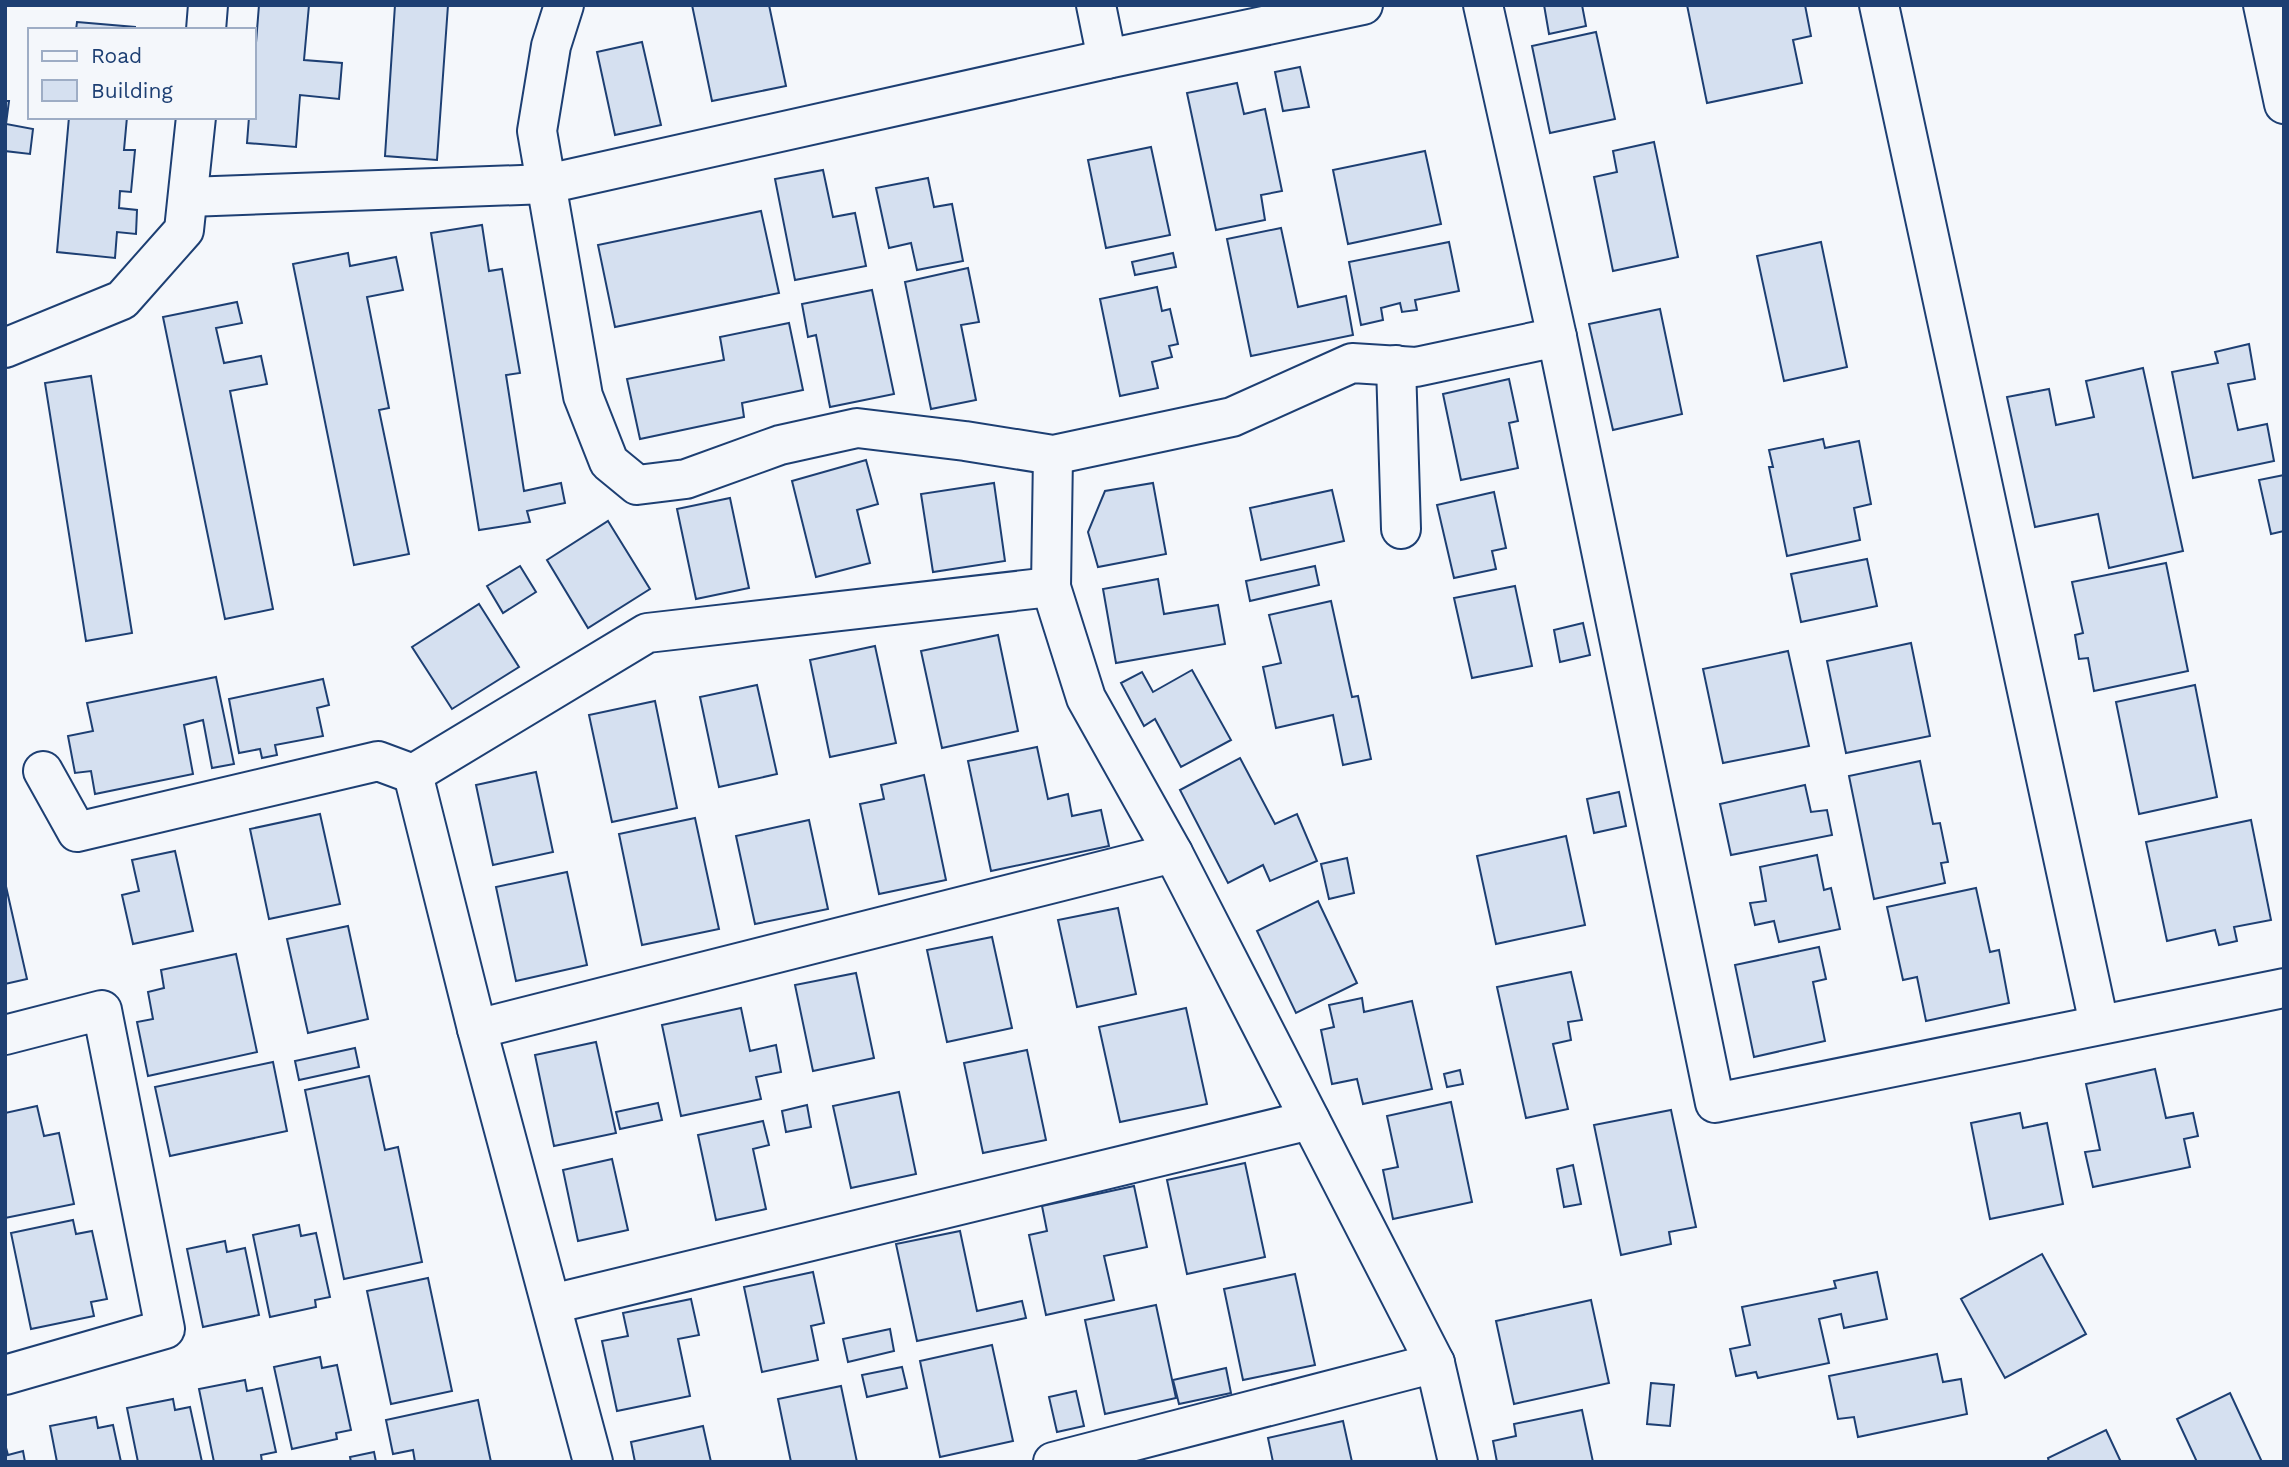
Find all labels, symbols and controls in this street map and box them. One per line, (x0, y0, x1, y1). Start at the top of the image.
legend (28, 28, 256, 119)
text: Road (91, 43, 142, 68)
text: Building (91, 78, 173, 103)

